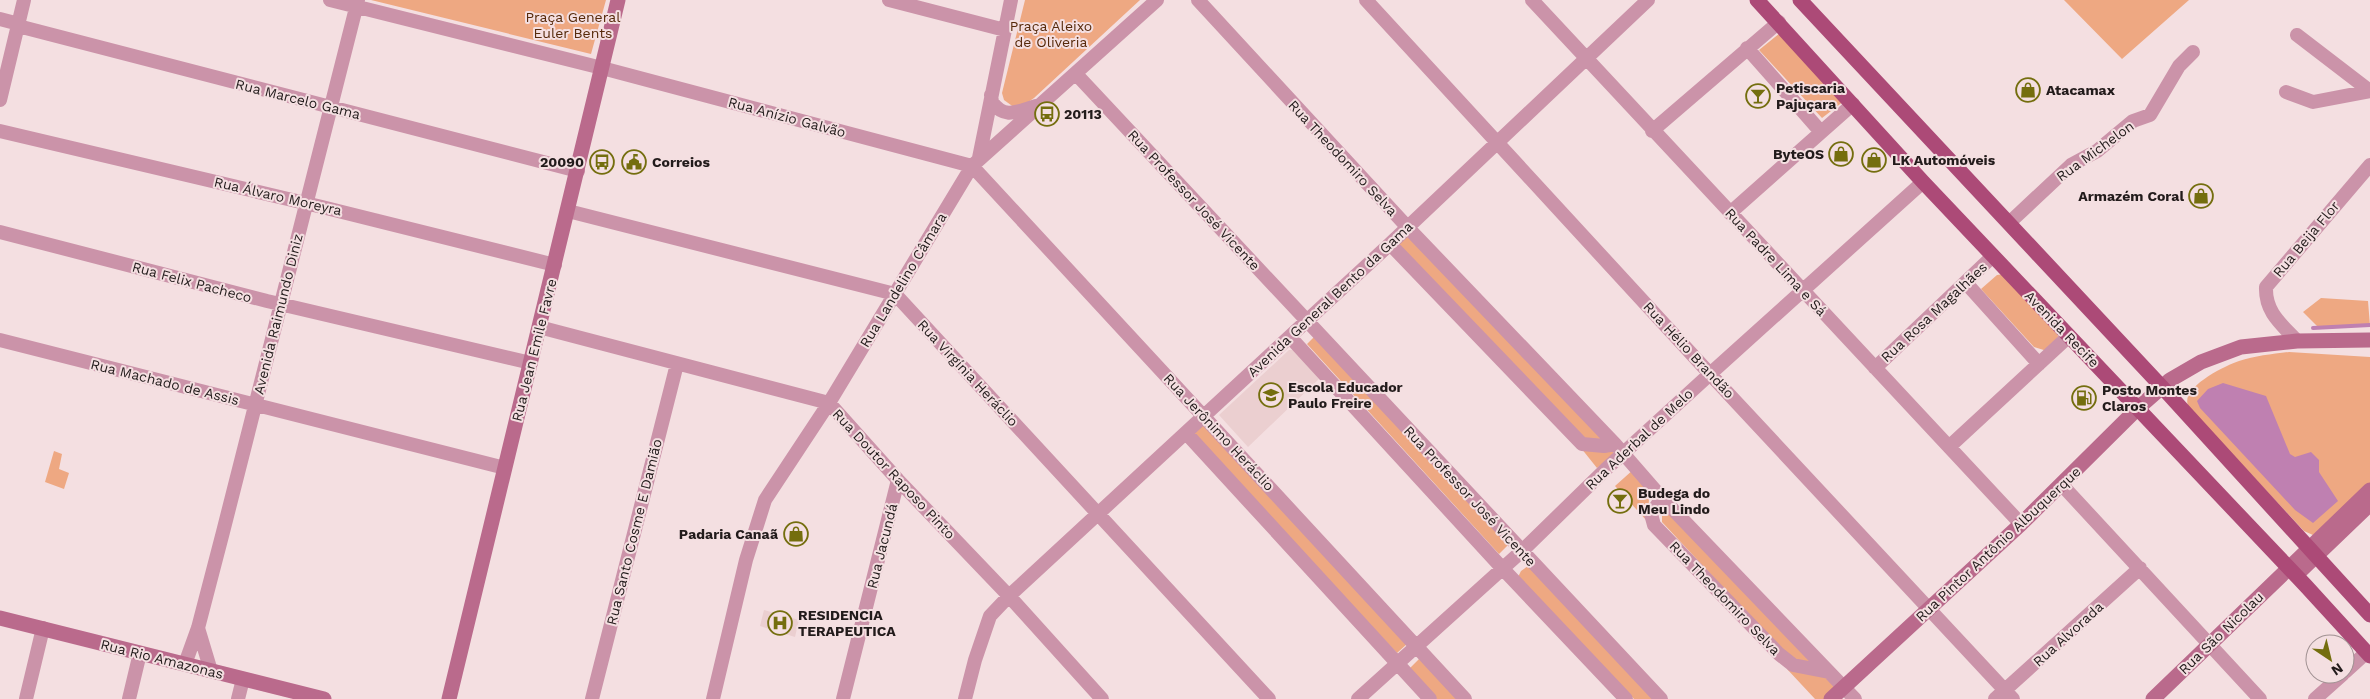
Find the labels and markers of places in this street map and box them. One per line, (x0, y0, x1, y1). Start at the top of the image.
shop icon: Atacamax (2015, 77, 2041, 103)
place label: Petiscaria Pajuçara (1776, 80, 1846, 112)
place label: Atacamax (2046, 82, 2116, 98)
bar icon: Petiscaria Pajuçara (1745, 83, 1771, 109)
bus stop icon: 20113 (1034, 101, 1060, 127)
place label: 20113 (1064, 106, 1102, 122)
shop icon: ByteOS (1828, 141, 1854, 167)
place label: ByteOS (1773, 146, 1824, 162)
shop icon: LK Automóveis (1861, 147, 1887, 173)
bus stop icon: 20090 (589, 149, 615, 175)
public building icon: Correios (621, 149, 647, 175)
place label: LK Automóveis (1892, 152, 1996, 168)
place label: 20090 (540, 154, 584, 170)
place label: Correios (652, 154, 710, 170)
shop icon: Armazém Coral (2188, 183, 2214, 209)
place label: Armazém Coral (2078, 188, 2184, 204)
place label: Escola Educador Paulo Freire (1288, 379, 1403, 411)
school or university icon: Escola Educador Paulo Freire (1258, 382, 1284, 408)
place label: Posto Montes Claros (2102, 382, 2197, 414)
fuel station icon: Posto Montes Claros (2071, 385, 2097, 411)
place label: Budega do Meu Lindo (1638, 485, 1710, 517)
bar icon: Budega do Meu Lindo (1607, 488, 1633, 514)
shop icon: Padaria Canaã (783, 521, 809, 547)
place label: Padaria Canaã (679, 526, 779, 542)
place label: RESIDENCIA TERAPEUTICA (798, 607, 896, 639)
hospital icon: RESIDENCIA TERAPEUTICA (767, 610, 793, 636)

